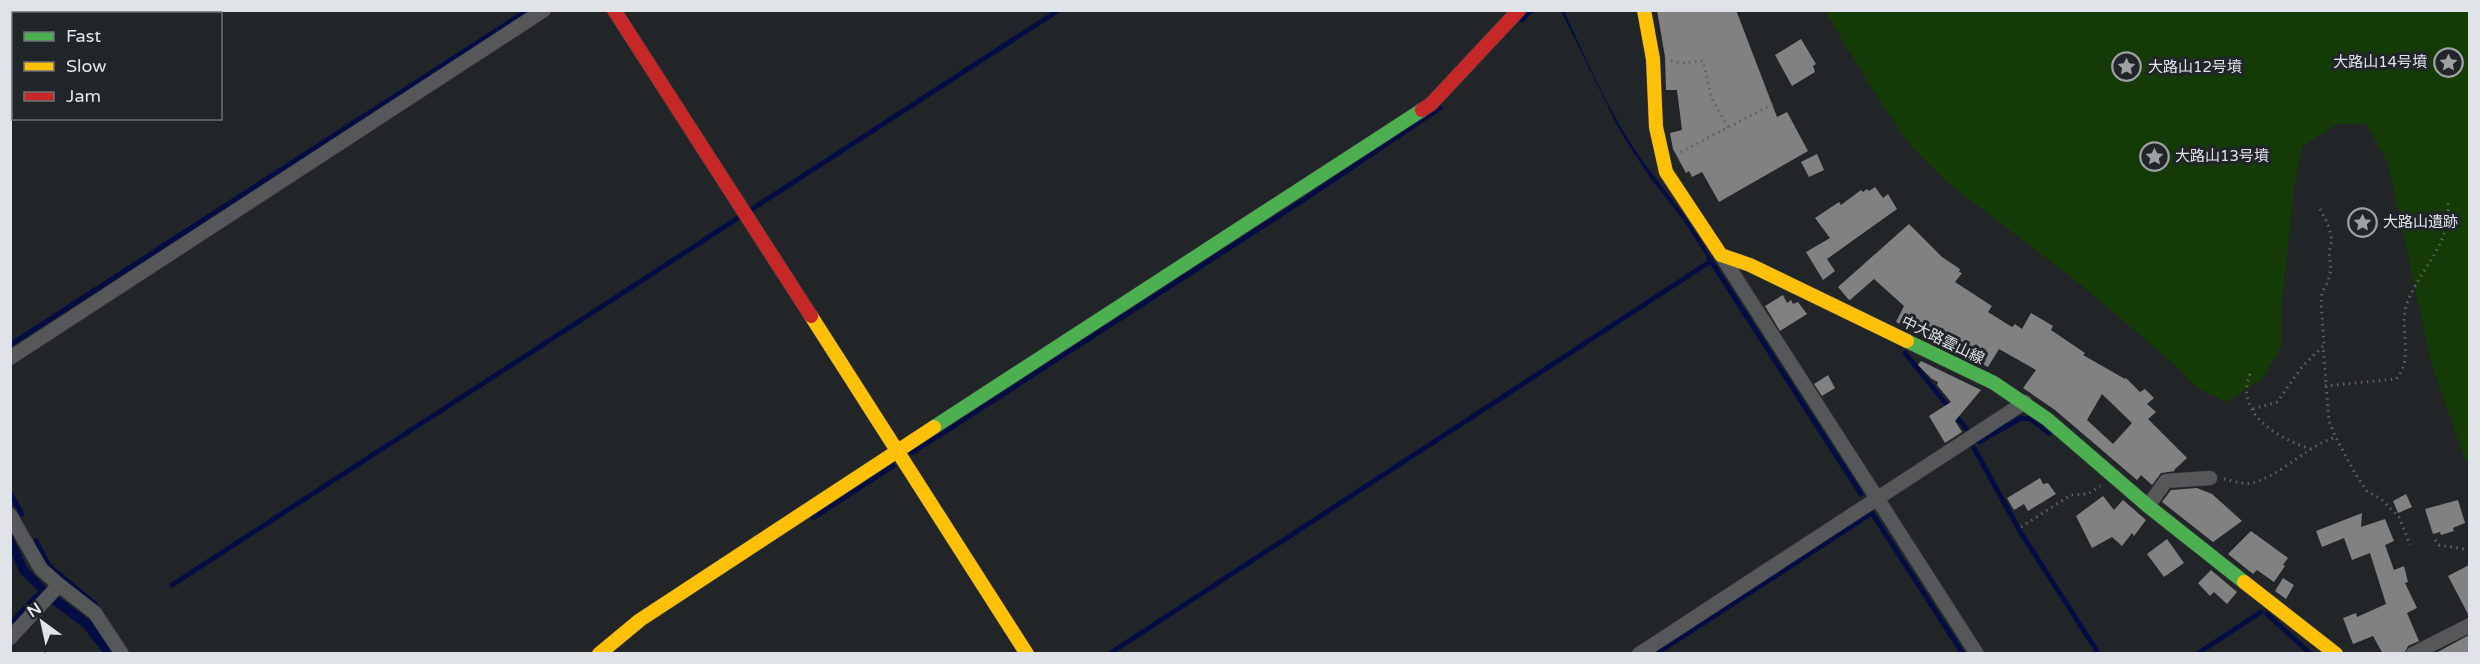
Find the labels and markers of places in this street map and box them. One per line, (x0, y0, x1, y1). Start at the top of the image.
place icon: 大路山14号墳 (2432, 46, 2464, 78)
place icon: 大路山12号墳 (2111, 51, 2143, 83)
place label: 大路山14号墳 (2333, 53, 2427, 71)
place label: 大路山12号墳 (2148, 58, 2242, 76)
place icon: 大路山13号墳 (2138, 140, 2170, 172)
place label: 大路山13号墳 (2175, 147, 2269, 165)
place icon: 大路山遺跡 (2346, 206, 2378, 238)
place label: 大路山遺跡 (2383, 213, 2458, 231)

